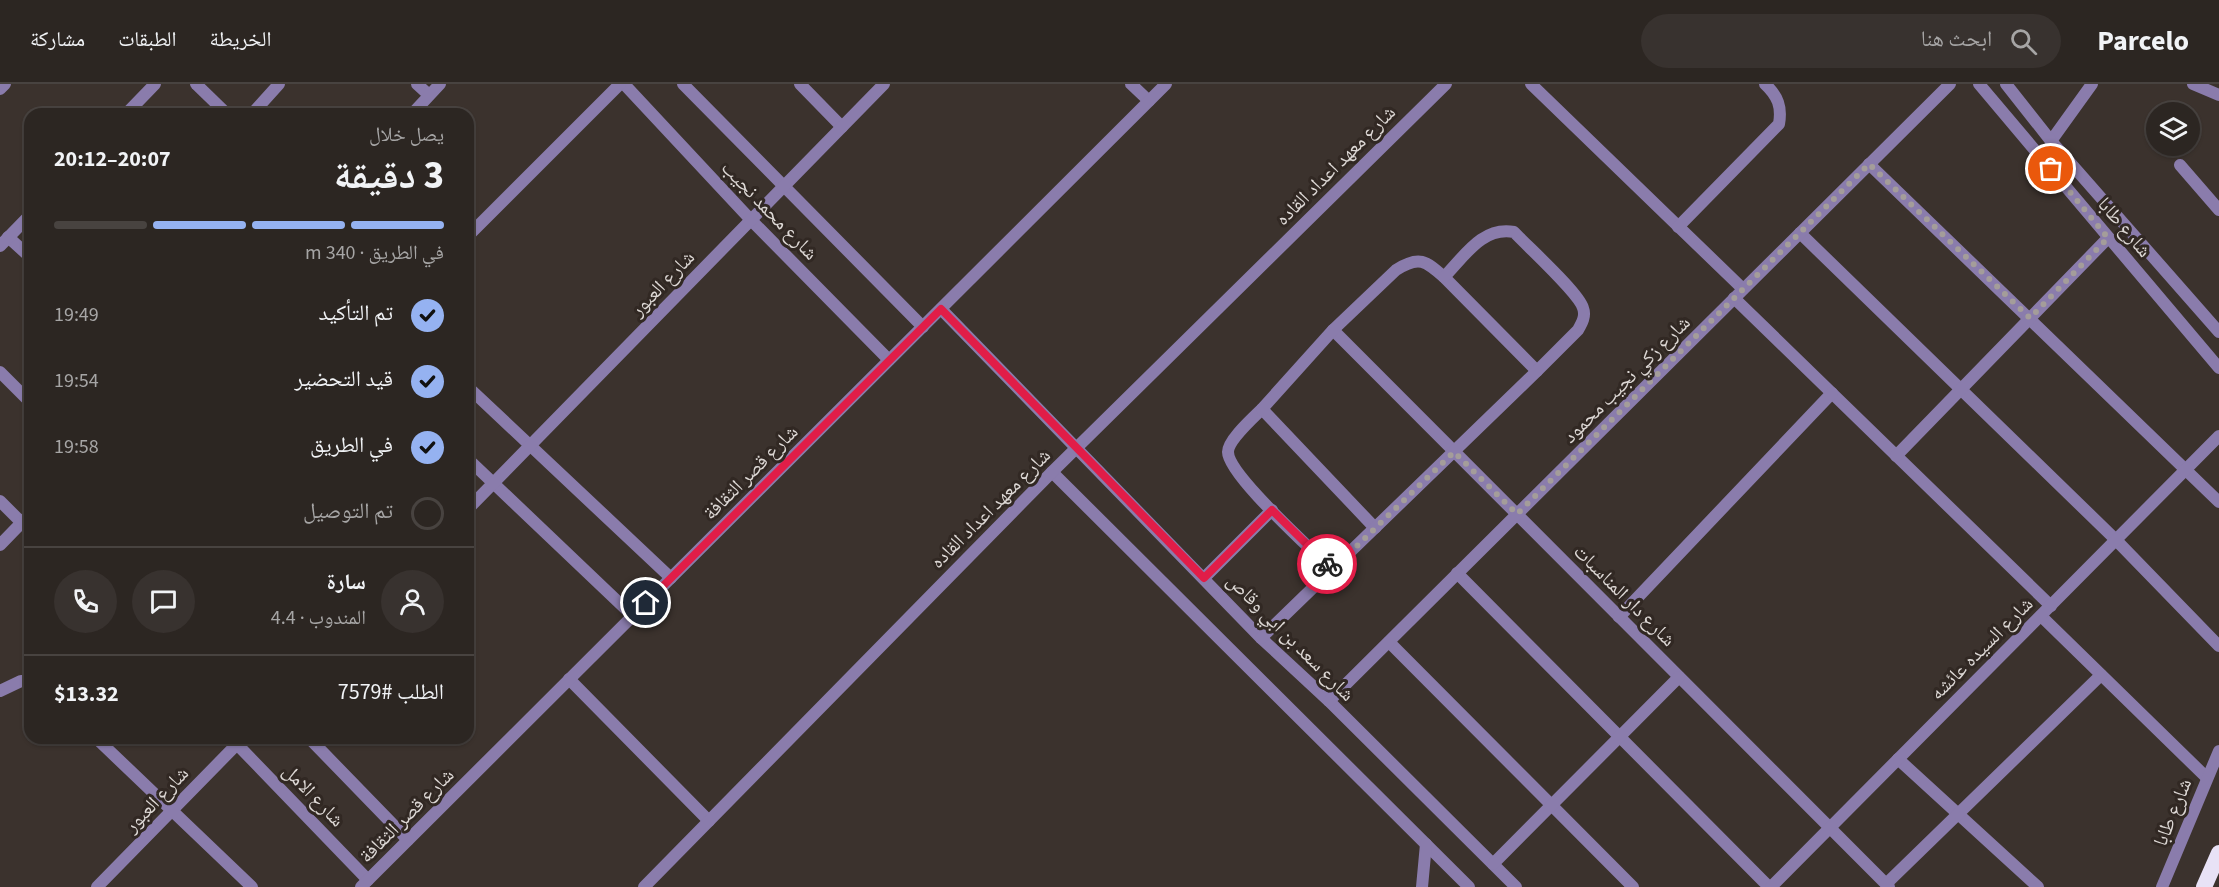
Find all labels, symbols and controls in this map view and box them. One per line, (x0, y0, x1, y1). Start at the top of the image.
search box (1641, 14, 2061, 68)
text: Parcelo (2097, 21, 2189, 61)
text: ابحث هنا (1921, 23, 1992, 55)
text: مشاركة (30, 24, 85, 54)
text: الطبقات (118, 24, 177, 54)
text: الخريطة (210, 24, 271, 54)
icon: search (2007, 25, 2040, 58)
street label: شارع معهد اعداد القاده (1269, 99, 1402, 232)
map controls (2146, 102, 2200, 156)
button: layers (2146, 102, 2200, 156)
text: يصل خلال (369, 121, 444, 149)
text: 20:07–20:12 (54, 143, 171, 175)
pin (2025, 143, 2076, 194)
text: 3 دقيقة (334, 148, 444, 204)
icon: bag (2034, 152, 2067, 185)
street label: شارع محمد نجيب (715, 155, 824, 267)
street label: شارع طابا (2091, 192, 2158, 264)
text: في الطريق · 340 m (305, 239, 444, 267)
street label: شارع العبور (623, 244, 701, 324)
text: تم التأكيد (319, 297, 393, 329)
icon: check (411, 299, 444, 332)
text: 19:49 (54, 301, 99, 329)
street label: شارع زكي نجيب محمود (1557, 310, 1698, 451)
text: قيد التحضير (295, 363, 393, 395)
icon: check (411, 365, 444, 398)
text: 19:54 (54, 367, 99, 395)
street label: شارع قصر الثقافة (697, 419, 805, 527)
text: في الطريق (310, 429, 393, 461)
icon: check (411, 431, 444, 464)
text: 19:58 (54, 433, 99, 461)
street label: شارع معهد اعداد القاده (924, 442, 1057, 575)
text: تم التوصيل (303, 495, 393, 527)
courier (1297, 534, 1357, 594)
street label: شارع دار المناسبات (1567, 538, 1682, 653)
icon: bike (1311, 548, 1344, 581)
text: سارة (327, 566, 366, 598)
street label: شارع سعد بن ابي وقاص (1219, 567, 1361, 709)
button: phone (54, 570, 117, 633)
button: chat (132, 570, 195, 633)
button: person (381, 570, 444, 633)
pin (620, 577, 671, 628)
icon: home (629, 586, 662, 619)
street label: شارع السيده عائشه (1924, 591, 2040, 707)
text: المندوب · 4.4 (271, 604, 366, 632)
text: الطلب #7579 (338, 676, 444, 708)
text: $13.32 (54, 678, 119, 710)
street label: شارع الامل (276, 758, 350, 834)
street label: شارع العبور (117, 760, 195, 840)
street label: شارع قصر الثقافة (353, 762, 461, 870)
street label: شارع طابا (2147, 774, 2199, 850)

